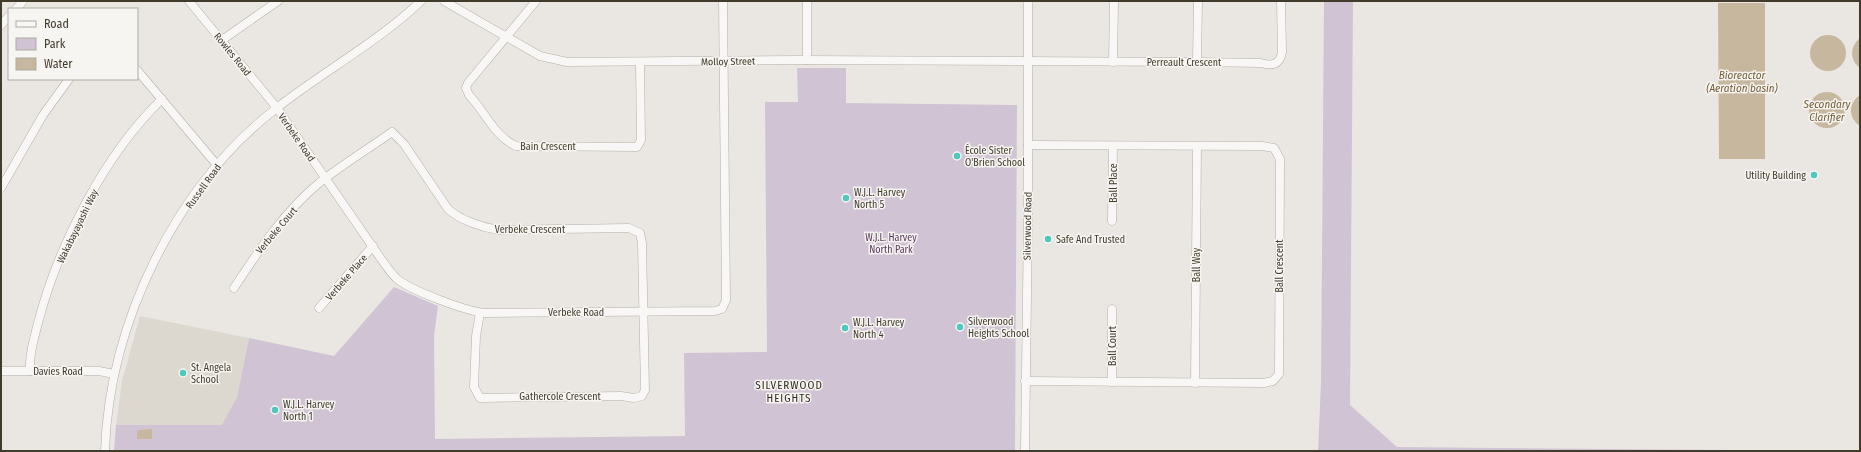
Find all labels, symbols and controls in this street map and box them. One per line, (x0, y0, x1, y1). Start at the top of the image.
legend (8, 8, 138, 80)
text: Road (44, 17, 69, 31)
street label: Rowles Road (211, 31, 253, 79)
text: Park (44, 37, 66, 51)
street label: Molloy Street (701, 56, 756, 68)
text: Water (44, 57, 73, 71)
street label: Perreault Crescent (1147, 57, 1222, 69)
water label: Bioreactor (Aeration basin) (1706, 69, 1779, 95)
water label: Secondary Clarifier (1803, 98, 1852, 124)
street label: Verbeke Road (275, 111, 317, 164)
street label: Bain Crescent (520, 141, 576, 153)
place label: École Sister O'Brien School (965, 143, 1025, 169)
marker: École Sister O'Brien School (952, 151, 962, 161)
street label: Russell Road (184, 162, 224, 211)
street label: Ball Place (1108, 163, 1120, 203)
place label: Utility Building (1745, 170, 1806, 182)
marker: Utility Building (1809, 170, 1819, 180)
street label: Wakabayayashi Way (55, 187, 101, 265)
place label: W.J.L. Harvey North 5 (854, 187, 906, 211)
street label: Silverwood Road (1021, 192, 1035, 260)
marker: W.J.L. Harvey North 5 (841, 193, 851, 203)
street label: Verbeke Court (254, 204, 300, 257)
street label: Verbeke Crescent (495, 224, 566, 236)
park label: W.J.L. Harvey North Park (865, 232, 917, 256)
marker: Safe And Trusted (1043, 234, 1053, 244)
place label: Safe And Trusted (1056, 234, 1125, 246)
street label: Ball Crescent (1274, 239, 1286, 292)
street label: Ball Way (1191, 247, 1203, 282)
street label: Verbeke Place (324, 252, 370, 303)
street label: Verbeke Road (548, 307, 604, 319)
place label: Silverwood Heights School (968, 316, 1029, 340)
place label: W.J.L. Harvey North 4 (853, 317, 905, 341)
marker: Silverwood Heights School (955, 322, 965, 332)
marker: W.J.L. Harvey North 4 (840, 323, 850, 333)
street label: Ball Court (1107, 325, 1119, 366)
place label: St. Angela School (191, 362, 231, 386)
street label: Davies Road (33, 366, 83, 378)
marker: St. Angela School (178, 368, 188, 378)
district label: SILVERWOOD HEIGHTS (755, 379, 823, 405)
street label: Gathercole Crescent (519, 391, 601, 403)
place label: W.J.L. Harvey North 1 (283, 399, 335, 423)
marker: W.J.L. Harvey North 1 (270, 405, 280, 415)

